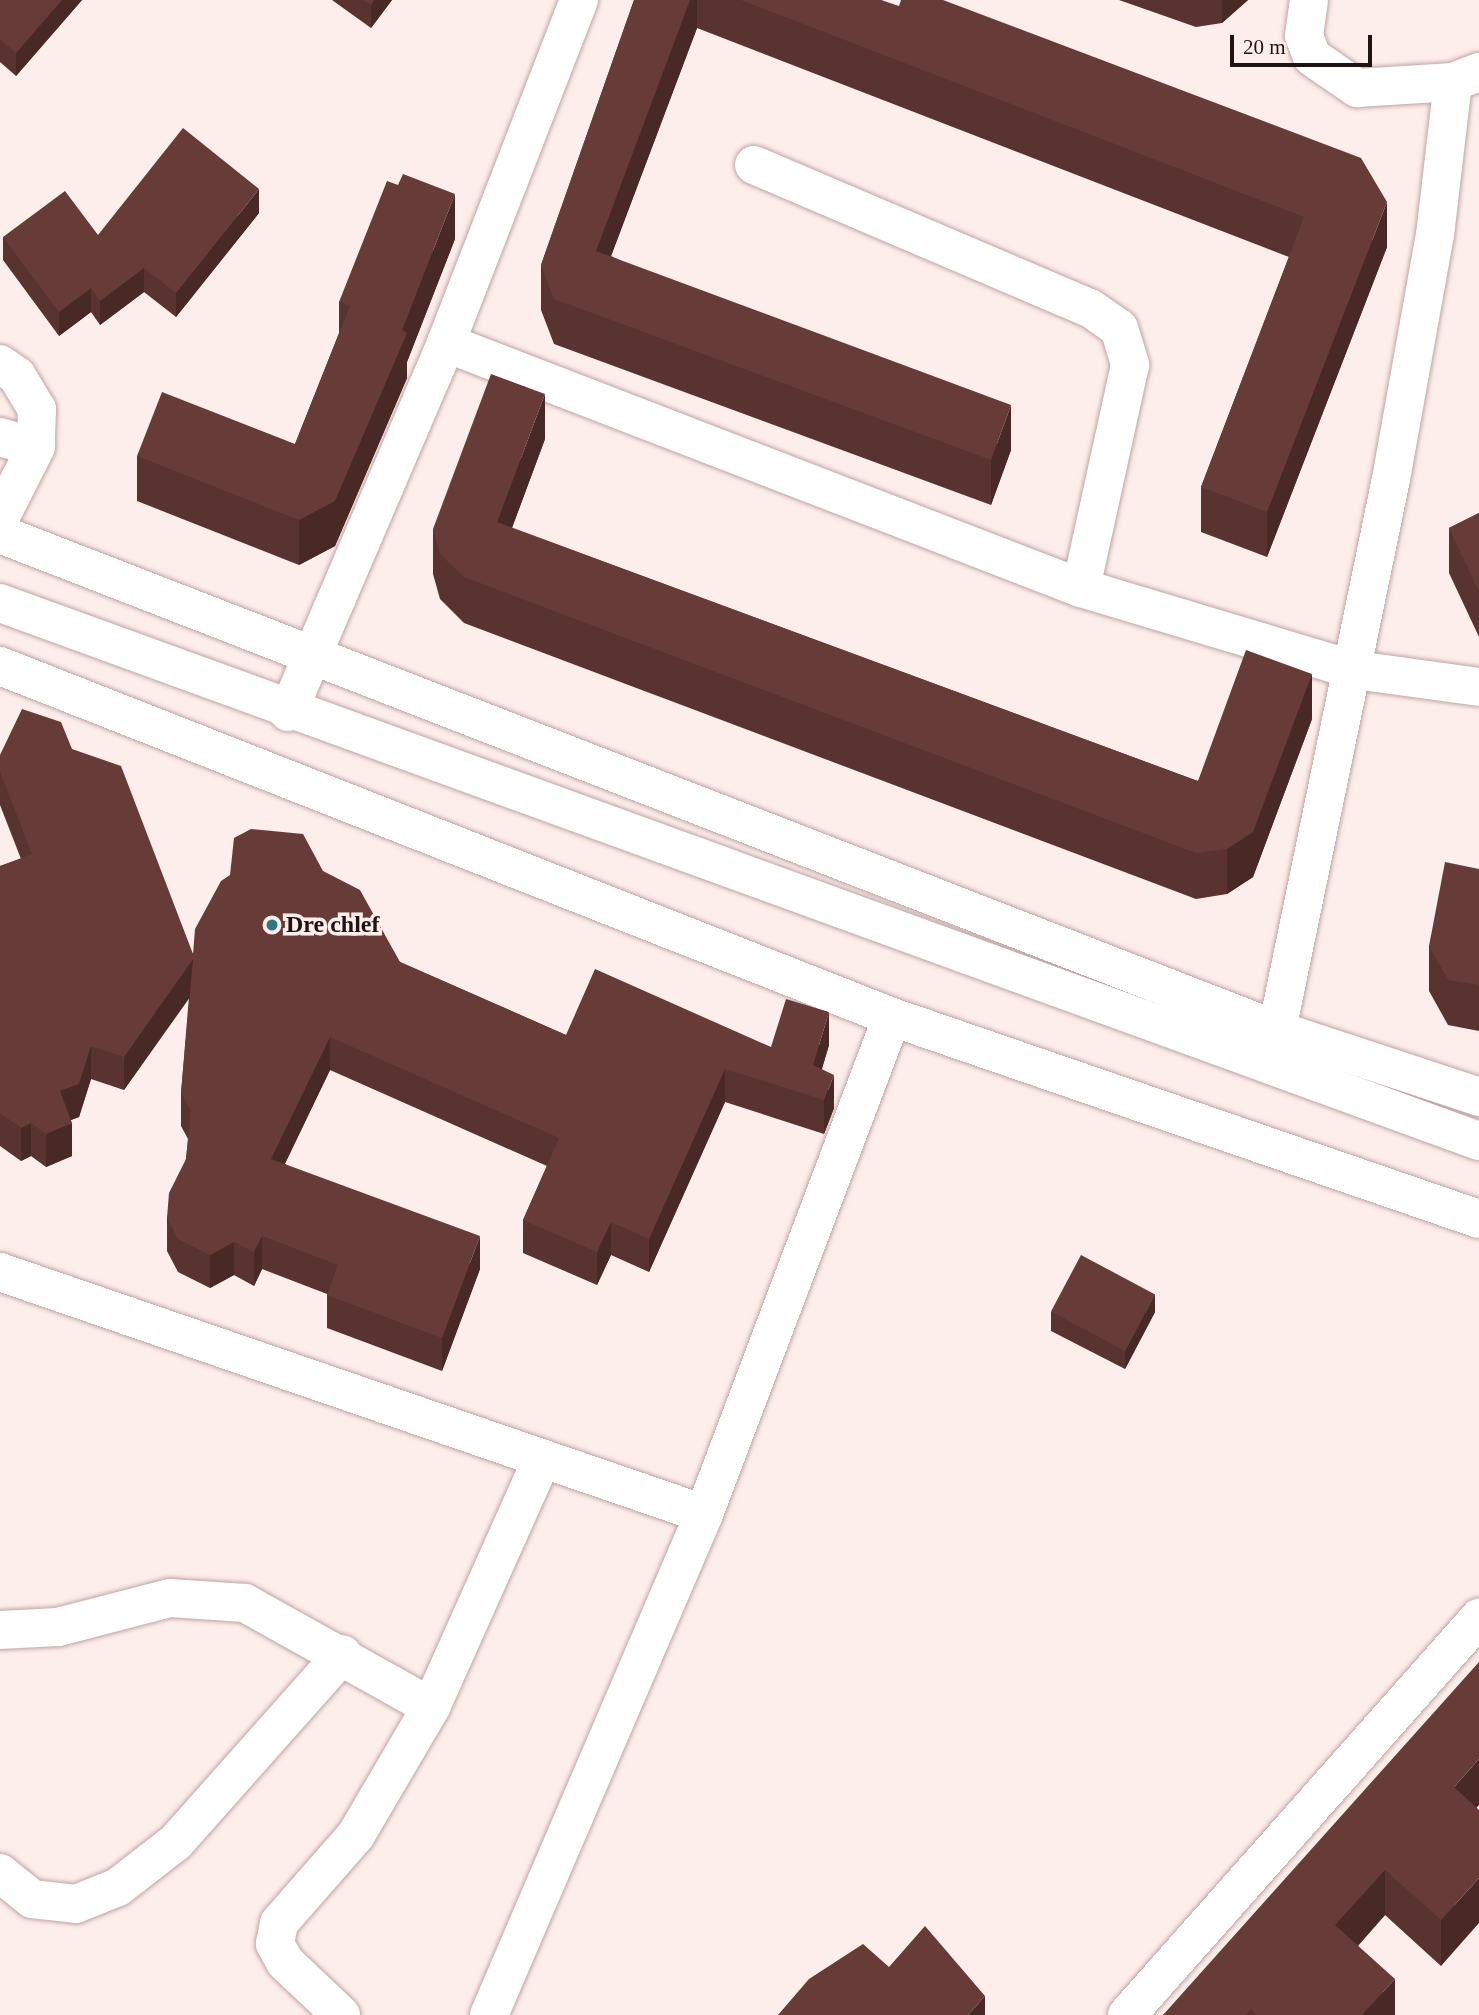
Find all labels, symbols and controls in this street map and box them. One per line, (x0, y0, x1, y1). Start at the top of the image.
scale bar (1234, 21, 1376, 65)
text: 20 m (1243, 35, 1286, 59)
place label: Dre chlef (286, 911, 380, 939)
marker: Dre chlef (264, 917, 280, 933)

